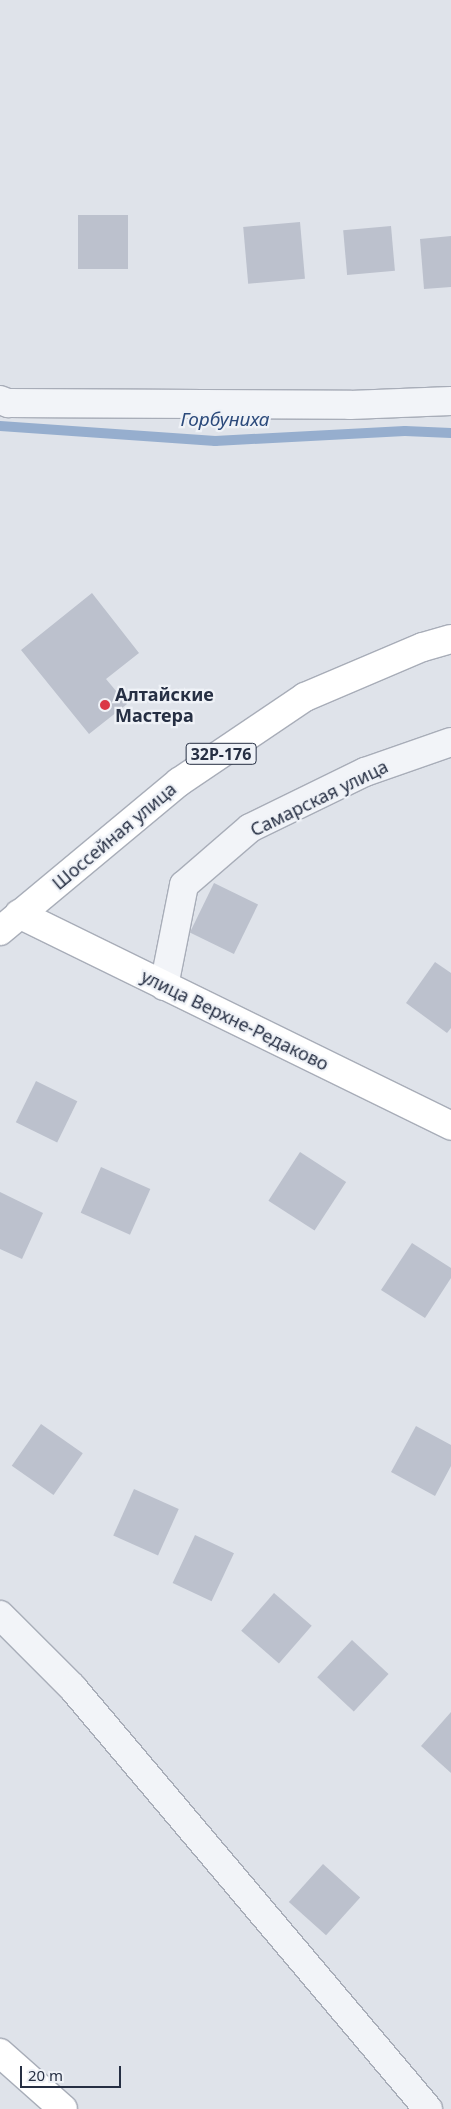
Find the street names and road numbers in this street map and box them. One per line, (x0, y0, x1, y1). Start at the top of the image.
road number: 32Р-176 (185, 741, 257, 768)
street label: Самарская улица (247, 755, 391, 841)
street label: Шоссейная улица (48, 778, 180, 894)
street label: улица Верхне-Редаково (138, 965, 332, 1075)

